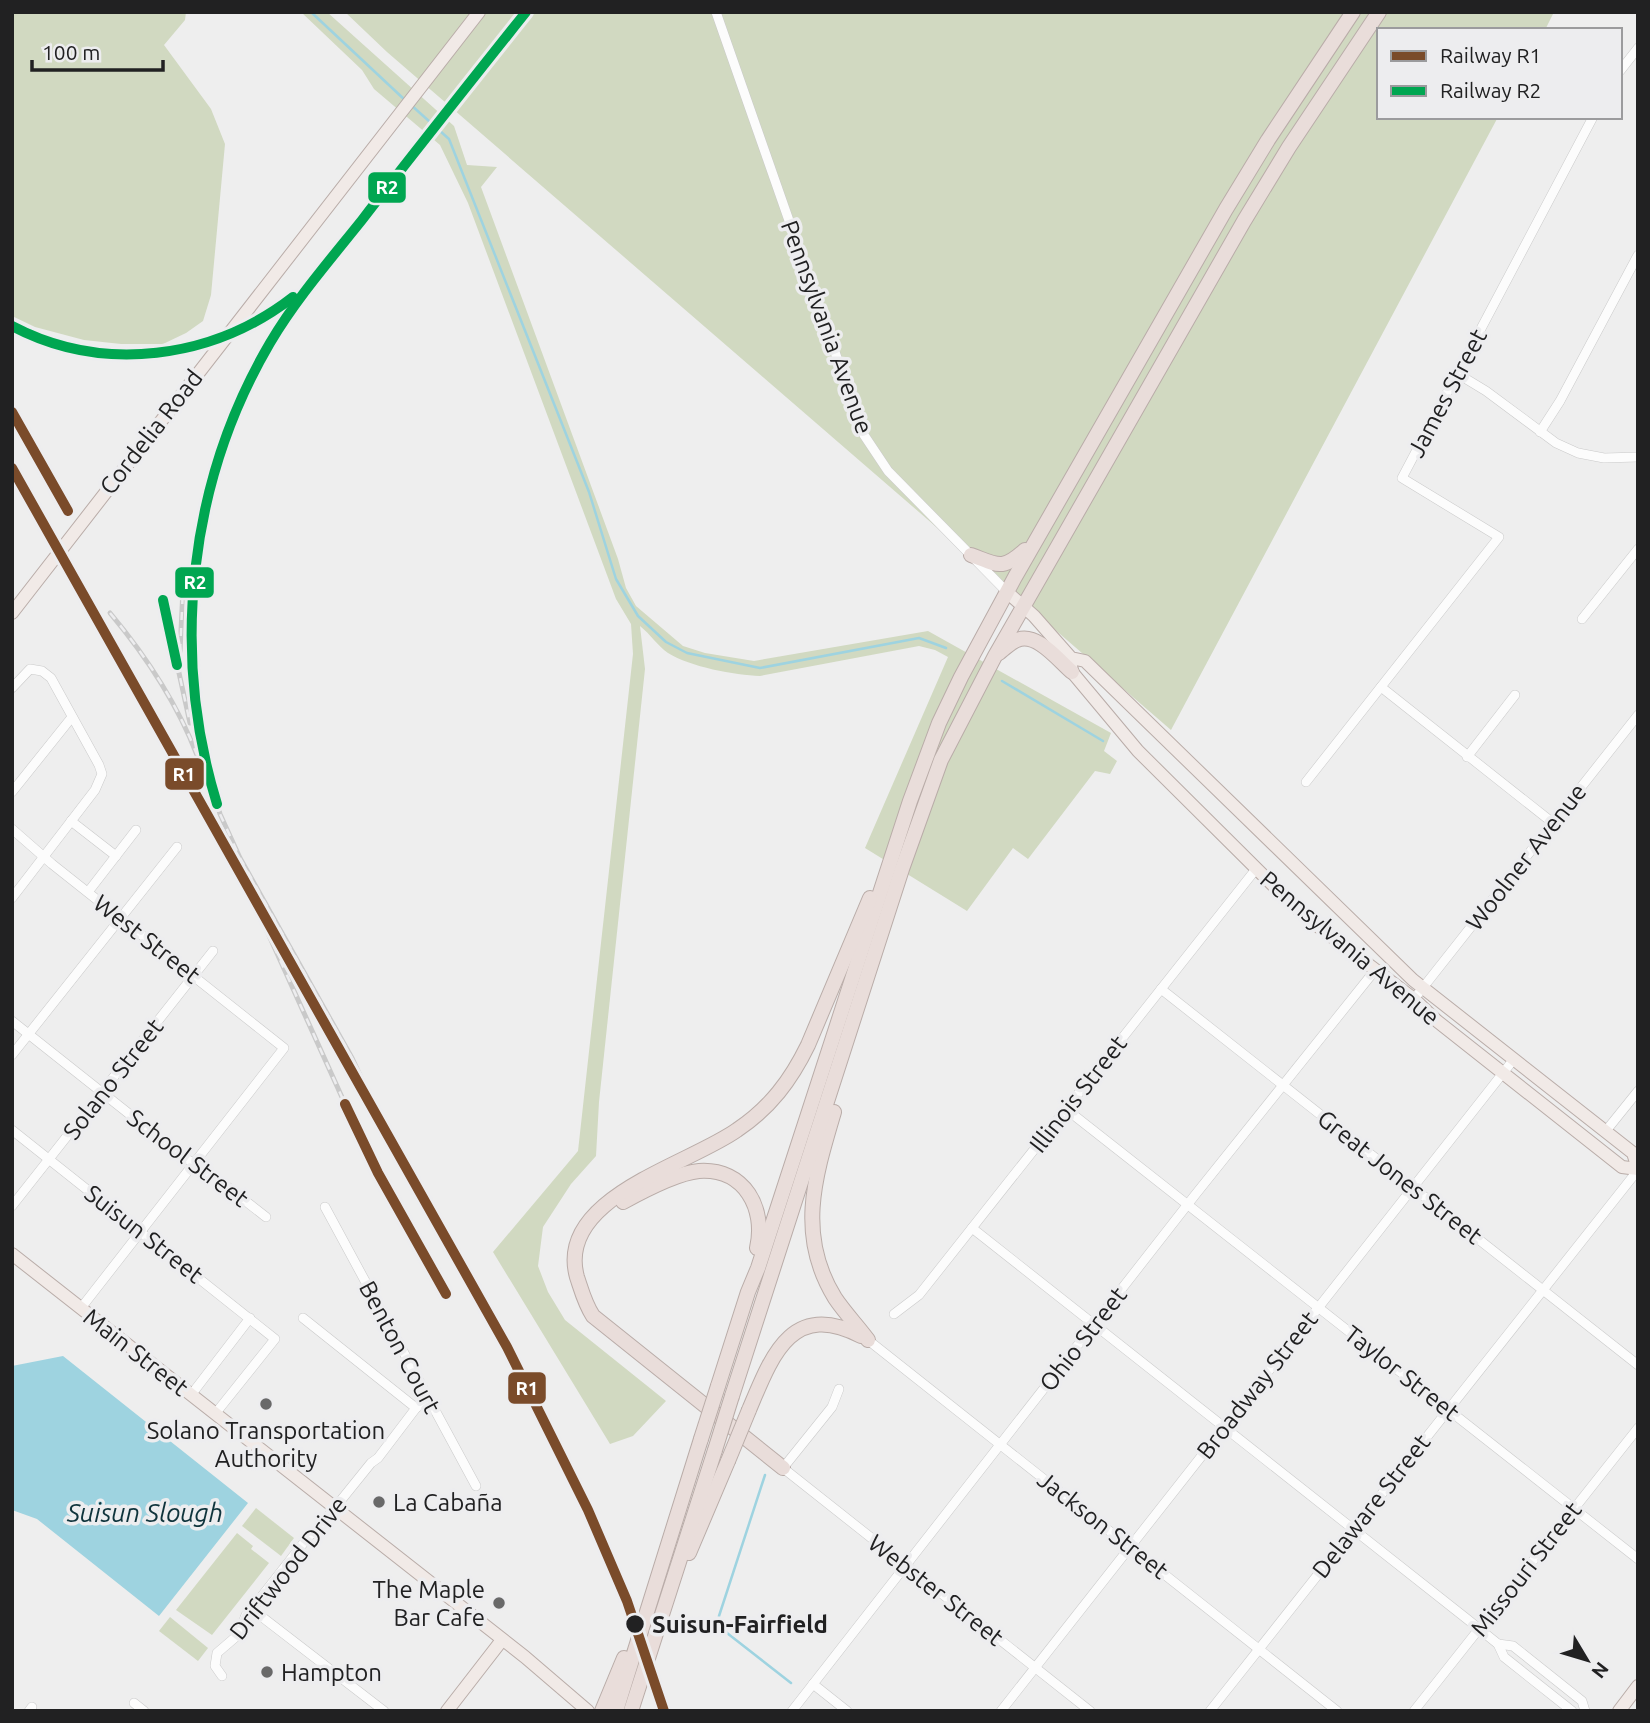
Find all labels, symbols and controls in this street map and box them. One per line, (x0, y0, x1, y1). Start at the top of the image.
scale bar (32, 28, 163, 72)
legend (1377, 28, 1622, 119)
text: 100 m (42, 40, 100, 64)
text: Railway R1 (1440, 43, 1541, 67)
text: Railway R2 (1440, 78, 1541, 102)
line badge: R2 (367, 171, 407, 204)
text: R2 (375, 176, 399, 198)
street label: Pennsylvania Avenue (776, 217, 878, 437)
street label: James Street (1402, 324, 1492, 462)
street label: Cordelia Road (94, 364, 208, 500)
line badge: R2 (174, 566, 215, 599)
text: R2 (183, 571, 207, 593)
line badge: R1 (164, 757, 205, 791)
text: R1 (172, 763, 196, 785)
street label: Woolner Avenue (1460, 778, 1592, 936)
street label: Pennsylvania Avenue (1255, 865, 1445, 1031)
street label: West Street (88, 889, 206, 989)
street label: Solano Street (58, 1013, 169, 1145)
street label: Illinois Street (1024, 1030, 1132, 1158)
street label: School Street (122, 1104, 254, 1213)
street label: Great Jones Street (1312, 1104, 1488, 1250)
street label: Suisun Street (80, 1180, 209, 1289)
street label: Benton Court (354, 1276, 446, 1418)
street label: Ohio Street (1034, 1281, 1132, 1396)
street label: Main Street (78, 1303, 194, 1402)
street label: Broadway Street (1191, 1305, 1323, 1464)
street label: Taylor Street (1339, 1320, 1465, 1427)
line badge: R1 (507, 1371, 547, 1405)
text: R1 (515, 1377, 539, 1399)
marker: Solano Transportation Authority (258, 1396, 274, 1412)
place label: Solano Transportation Authority (147, 1417, 385, 1472)
street label: Delaware Street (1307, 1428, 1436, 1583)
street label: Jackson Street (1032, 1466, 1174, 1585)
place label: La Cabaña (393, 1489, 503, 1516)
street label: Driftwood Drive (224, 1491, 352, 1645)
marker: La Cabaña (371, 1494, 387, 1510)
street label: Missouri Street (1465, 1496, 1587, 1641)
water label: Suisun Slough (66, 1498, 223, 1527)
street label: Webster Street (863, 1529, 1009, 1651)
place label: The Maple Bar Cafe (372, 1576, 485, 1631)
marker: The Maple Bar Cafe (491, 1595, 507, 1611)
place label: Suisun-Fairfield (652, 1611, 828, 1638)
marker: Suisun-Fairfield (624, 1613, 646, 1635)
north arrow (1552, 1625, 1622, 1695)
text: N (1587, 1658, 1613, 1683)
place label: Hampton (281, 1659, 382, 1686)
marker: Hampton (259, 1664, 275, 1680)

